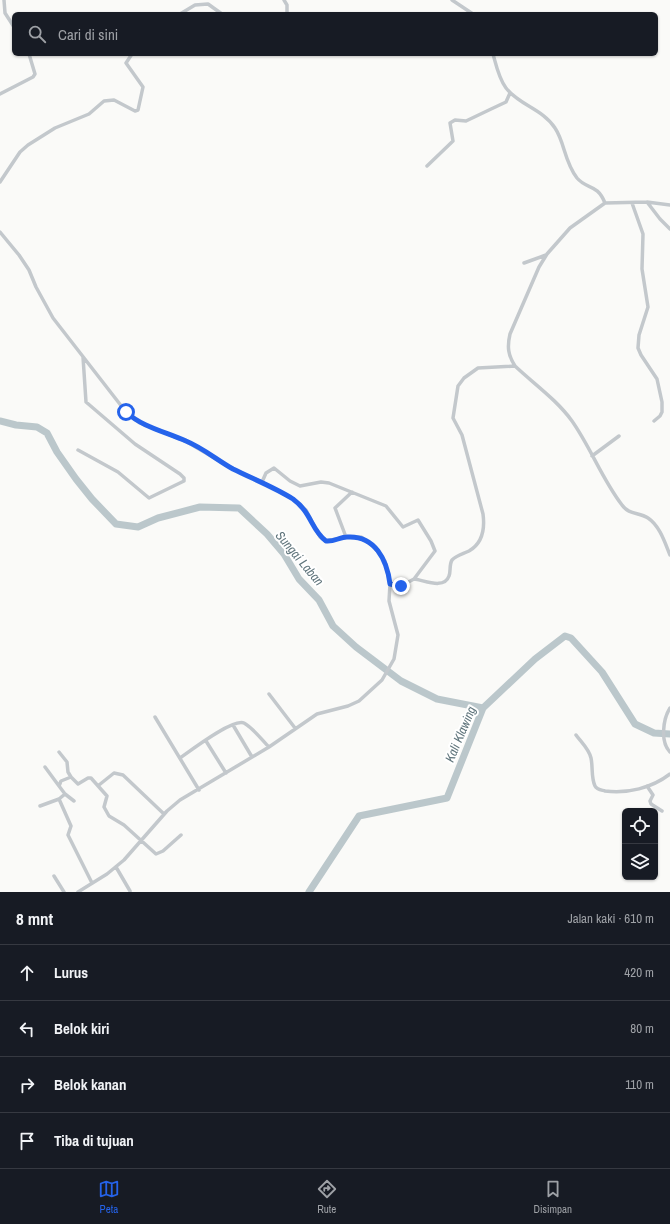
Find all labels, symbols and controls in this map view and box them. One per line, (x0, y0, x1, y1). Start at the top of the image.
search box (12, 12, 658, 56)
icon: search (26, 23, 48, 45)
text: Cari di sini (58, 24, 118, 45)
route start (117, 403, 135, 421)
water label: Sungai Laban (272, 527, 328, 589)
route end (392, 577, 410, 595)
water label: Kali Klawing (441, 704, 480, 765)
map controls (622, 808, 658, 880)
button: locate (622, 808, 658, 844)
button: layers (622, 844, 658, 880)
text: 8 mnt (16, 907, 53, 930)
text: Jalan kaki · 610 m (567, 910, 654, 927)
icon: ahead (16, 962, 38, 984)
text: Lurus (54, 962, 88, 983)
text: 420 m (624, 964, 654, 981)
icon: left (16, 1018, 38, 1040)
text: Belok kiri (54, 1018, 109, 1039)
text: 80 m (630, 1020, 654, 1037)
icon: right (16, 1074, 38, 1096)
text: Belok kanan (54, 1074, 126, 1095)
text: 110 m (625, 1076, 654, 1093)
icon: arrive (16, 1130, 38, 1152)
text: Tiba di tujuan (54, 1130, 134, 1151)
tab: Peta (98, 1178, 120, 1216)
tab: Rute (316, 1178, 338, 1216)
tab: Disimpan (533, 1178, 572, 1216)

